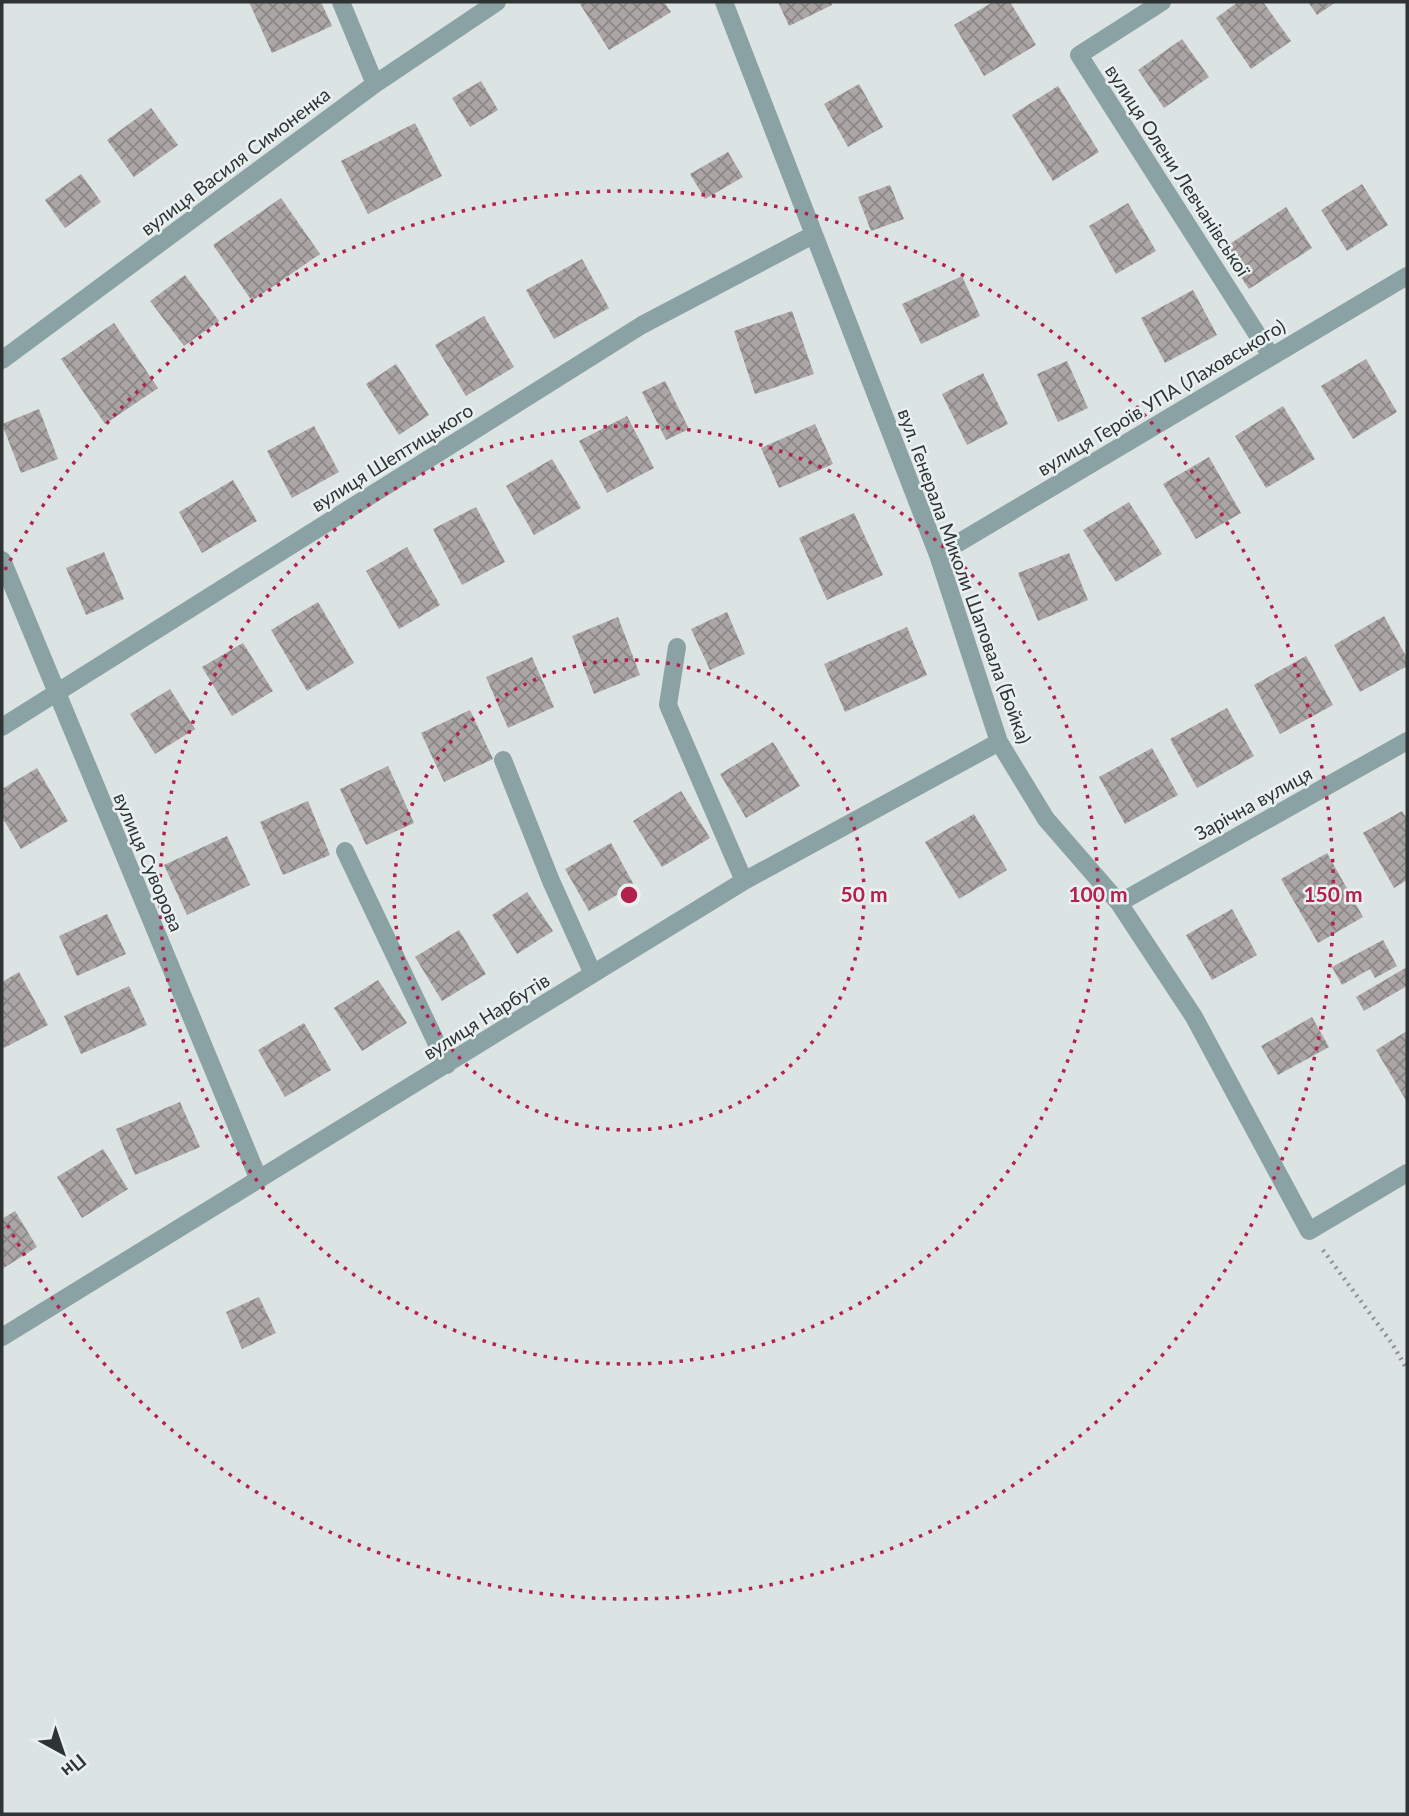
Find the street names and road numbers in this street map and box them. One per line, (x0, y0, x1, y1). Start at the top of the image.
street label: вулиця Олени Левчанівської (1101, 60, 1255, 281)
street label: вулиця Василя Симоненка (136, 82, 334, 240)
street label: вулиця Героїв УПА (Лаховського) (1033, 314, 1289, 480)
street label: вулиця Шептицького (307, 398, 477, 516)
street label: вул. Генерала Миколи Шаповала (Бойка) (893, 405, 1037, 747)
street label: Зарічна вулиця (1190, 761, 1316, 845)
street label: вулиця Суворова (109, 789, 189, 935)
street label: вулиця Нарбутів (419, 968, 553, 1064)

